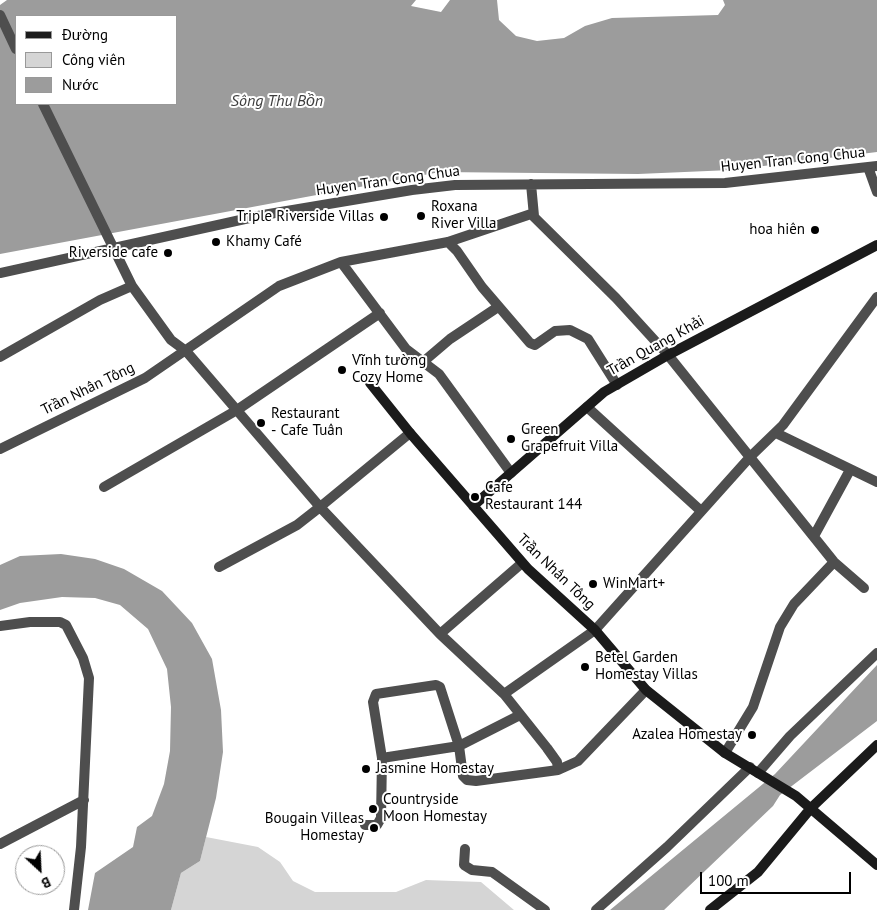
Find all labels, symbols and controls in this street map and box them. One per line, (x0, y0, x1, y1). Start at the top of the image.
legend (15, 15, 178, 105)
text: Đường (62, 25, 108, 44)
text: Công viên (62, 50, 125, 69)
text: Nước (62, 75, 99, 94)
water label: Sông Thu Bồn (231, 91, 323, 111)
street label: Huyen Tran Cong Chua (720, 143, 866, 177)
street label: Huyen Tran Cong Chua (315, 162, 461, 200)
place label: Roxana River Villa (431, 198, 496, 233)
place label: Triple Riverside Villas (236, 208, 374, 226)
marker: Roxana River Villa (415, 210, 427, 222)
marker: Triple Riverside Villas (378, 211, 390, 223)
place label: hoa hiên (749, 221, 805, 239)
marker: hoa hiên (809, 224, 821, 236)
place label: Khamy Café (226, 233, 302, 251)
marker: Khamy Café (210, 236, 222, 248)
place label: Riverside cafe (69, 244, 158, 262)
marker: Riverside cafe (162, 247, 174, 259)
street label: Trần Quang Khải (604, 312, 708, 380)
place label: Vĩnh tường Cozy Home (352, 352, 426, 387)
street label: Trần Nhân Tông (38, 359, 138, 419)
marker: Vĩnh tường Cozy Home (336, 364, 348, 376)
place label: Restaurant - Cafe Tuân (271, 405, 343, 440)
marker: Restaurant - Cafe Tuân (255, 417, 267, 429)
place label: Green Grapefruit Villa (521, 421, 618, 456)
marker: Green Grapefruit Villa (505, 433, 517, 445)
place label: Cafe Restaurant 144 (485, 479, 582, 514)
marker: Cafe Restaurant 144 (469, 491, 481, 503)
street label: Trần Nhân Tông (513, 530, 599, 614)
place label: WinMart+ (603, 575, 665, 593)
marker: WinMart+ (587, 578, 599, 590)
place label: Betel Garden Homestay Villas (595, 649, 698, 684)
marker: Betel Garden Homestay Villas (579, 661, 591, 673)
place label: Azalea Homestay (632, 726, 742, 744)
marker: Azalea Homestay (746, 729, 758, 741)
place label: Jasmine Homestay (376, 760, 494, 778)
marker: Jasmine Homestay (360, 763, 372, 775)
place label: Countryside Moon Homestay (383, 791, 487, 826)
marker: Countryside Moon Homestay (367, 803, 379, 815)
place label: Bougain Villeas Homestay (265, 810, 364, 845)
marker: Bougain Villeas Homestay (368, 822, 380, 834)
north arrow (15, 845, 65, 895)
scale bar (702, 862, 853, 894)
text: 100 m (708, 871, 749, 890)
text: B (38, 873, 53, 893)

